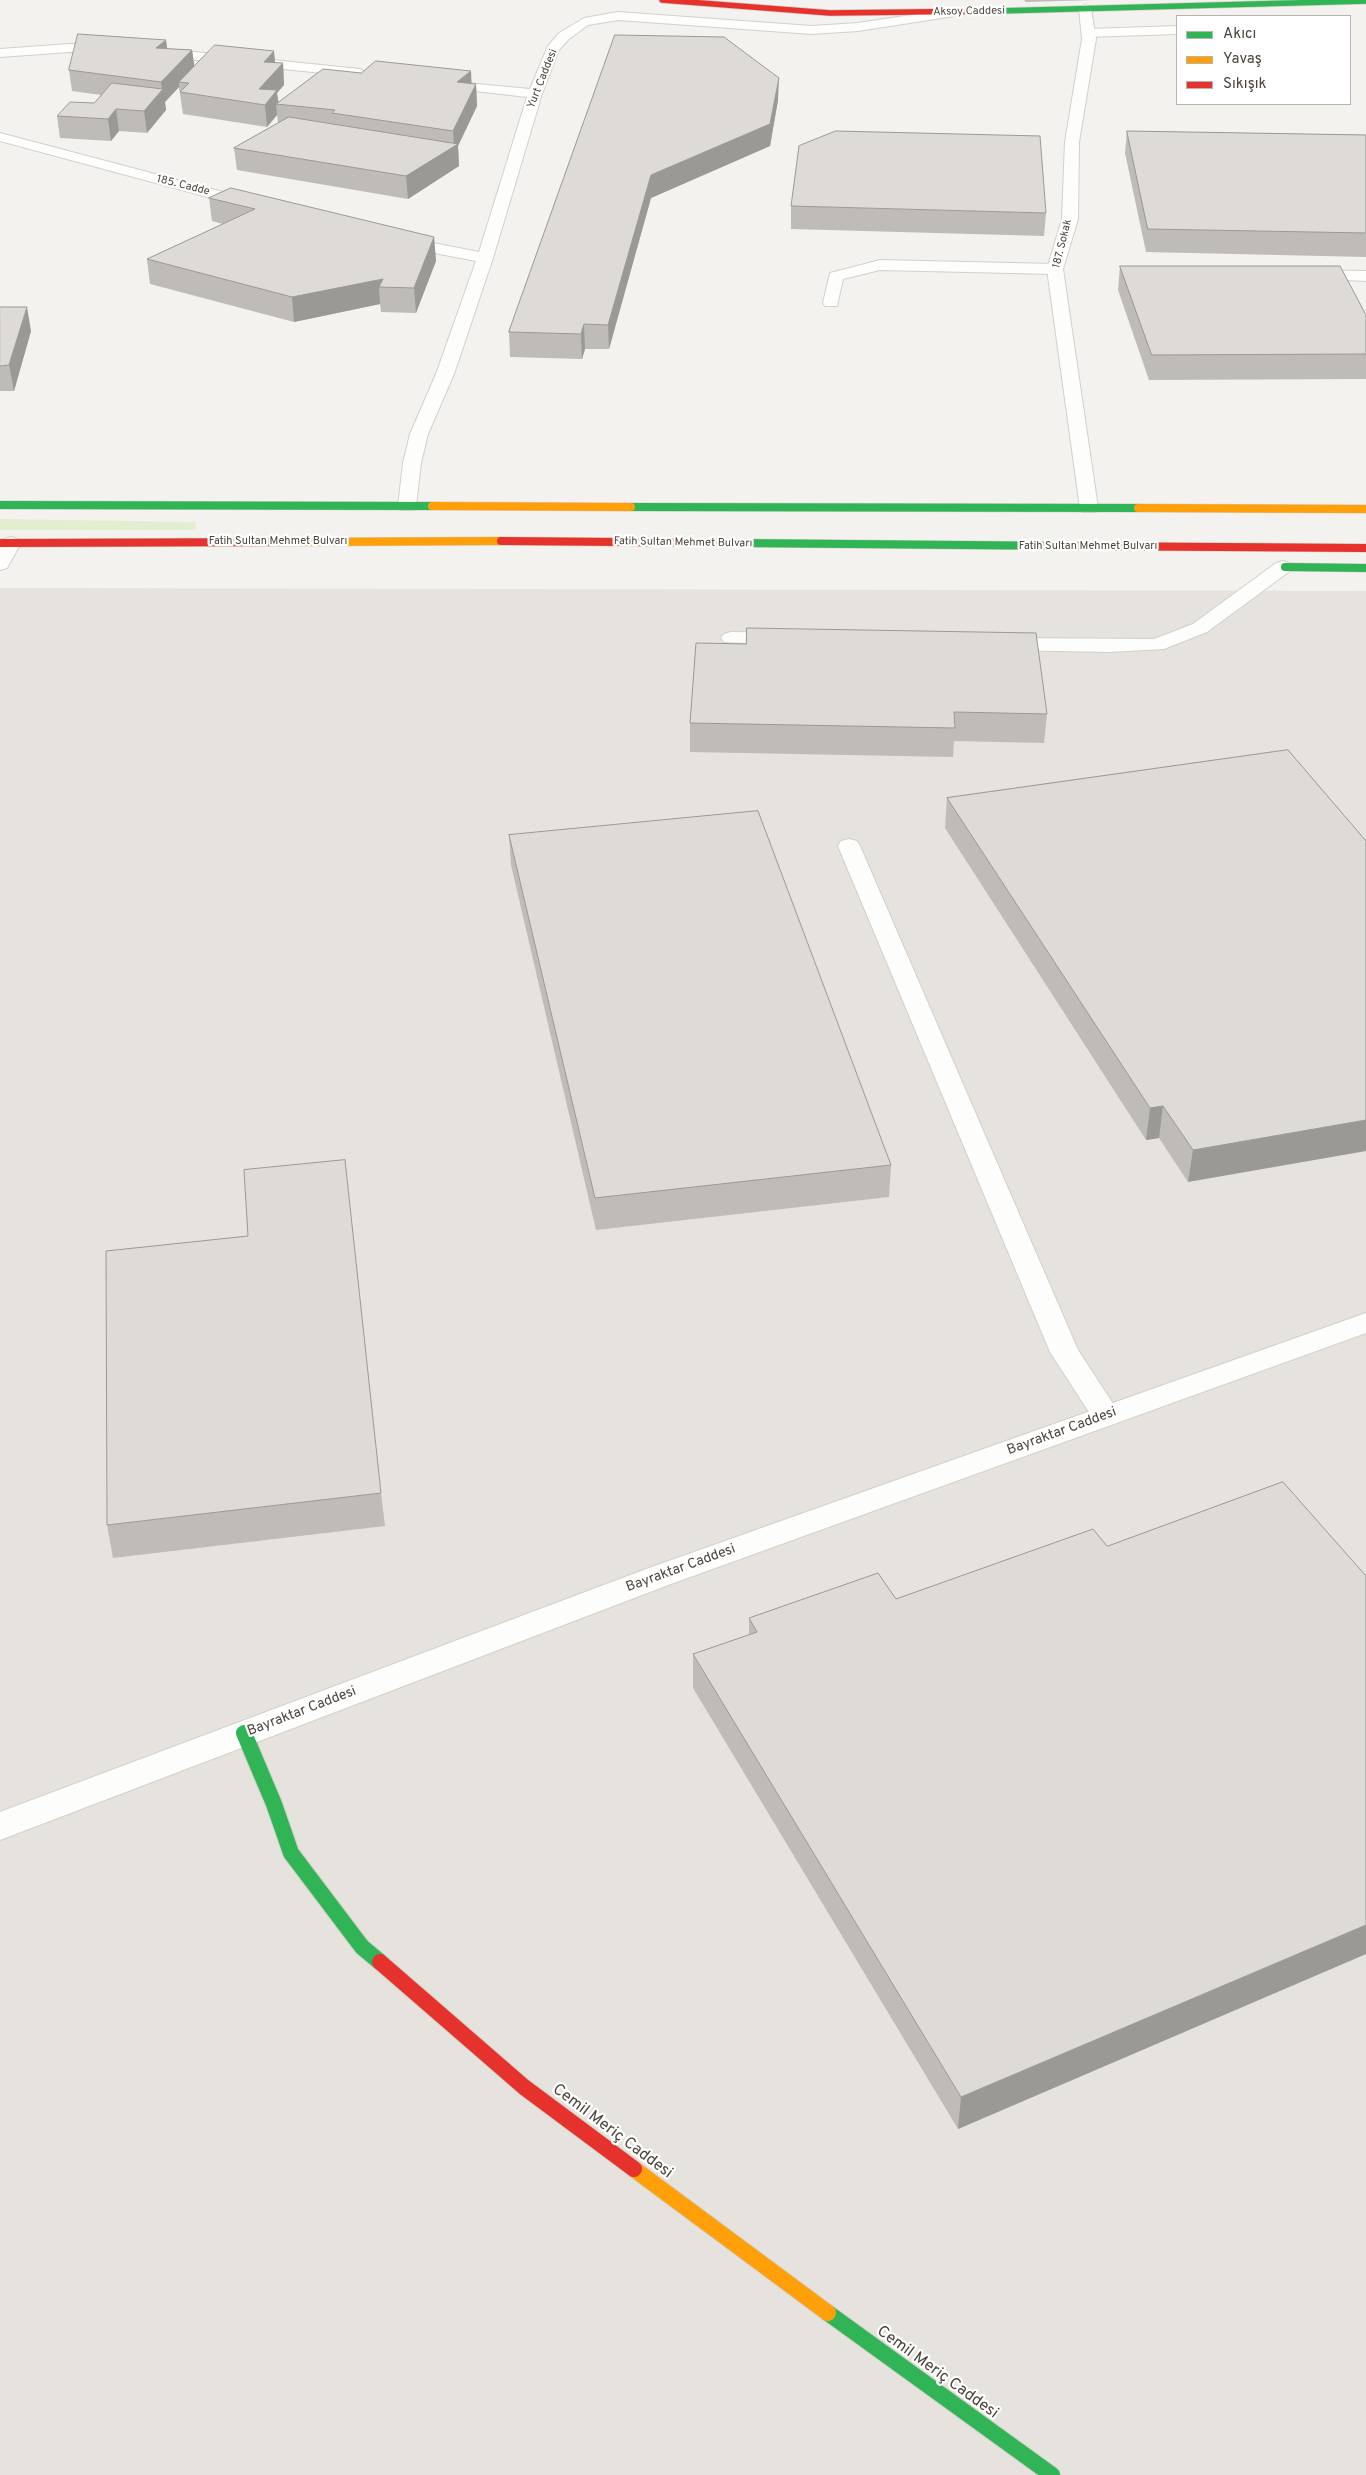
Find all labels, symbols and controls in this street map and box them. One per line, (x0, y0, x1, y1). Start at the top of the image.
street label: Aksoy Caddesi (933, 5, 1005, 19)
legend (1176, 15, 1351, 105)
text: Akıcı (1223, 25, 1256, 44)
street label: Yurt Caddesi (525, 47, 561, 111)
text: Yavaş (1223, 50, 1262, 69)
text: Sıkışık (1223, 75, 1267, 94)
street label: 185. Cadde (155, 173, 211, 199)
street label: 187. Sokak (1051, 218, 1075, 270)
street label: Fatih Sultan Mehmet Bulvarı (209, 535, 347, 549)
street label: Fatih Sultan Mehmet Bulvarı (614, 535, 752, 551)
street label: Fatih Sultan Mehmet Bulvarı (1019, 540, 1157, 554)
street label: Bayraktar Caddesi (1005, 1404, 1119, 1460)
street label: Bayraktar Caddesi (624, 1541, 738, 1597)
street label: Bayraktar Caddesi (245, 1683, 359, 1741)
street label: Cemil Meriç Caddesi (548, 2081, 676, 2183)
street label: Cemil Meriç Caddesi (873, 2322, 1001, 2424)

